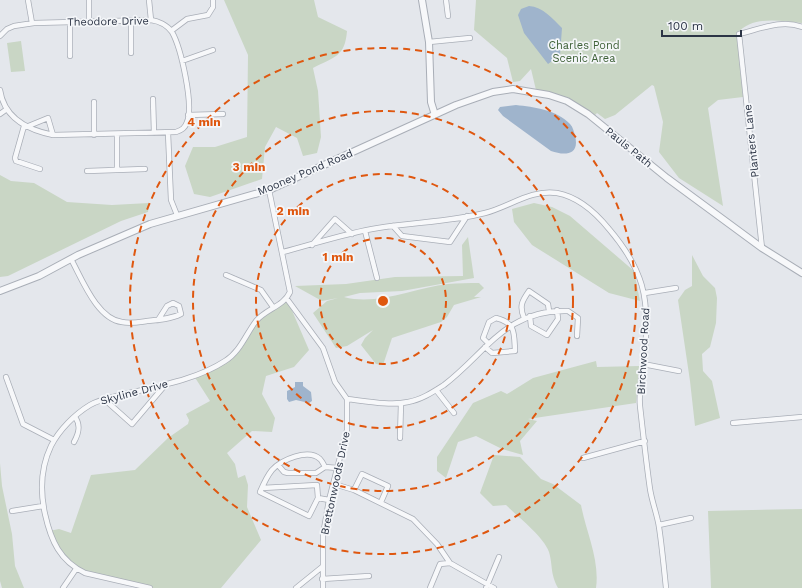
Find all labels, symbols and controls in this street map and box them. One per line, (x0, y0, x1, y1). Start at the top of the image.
scale bar (662, 12, 741, 38)
street label: Theodore Drive (67, 14, 149, 29)
text: 100 m (668, 19, 703, 33)
park label: Charles Pond Scenic Area (548, 39, 620, 65)
street label: Planters Lane (741, 104, 762, 178)
text: 4 min (187, 115, 221, 129)
street label: Pauls Path (603, 124, 655, 170)
street label: Mooney Pond Road (256, 147, 355, 198)
text: 3 min (233, 160, 265, 174)
text: 2 min (277, 204, 309, 218)
text: 1 min (323, 250, 353, 264)
centre of rings (376, 294, 390, 308)
street label: Birchwood Road (635, 307, 652, 395)
street label: Skyline Drive (99, 377, 169, 408)
street label: Brettonwoods Drive (318, 430, 353, 536)

